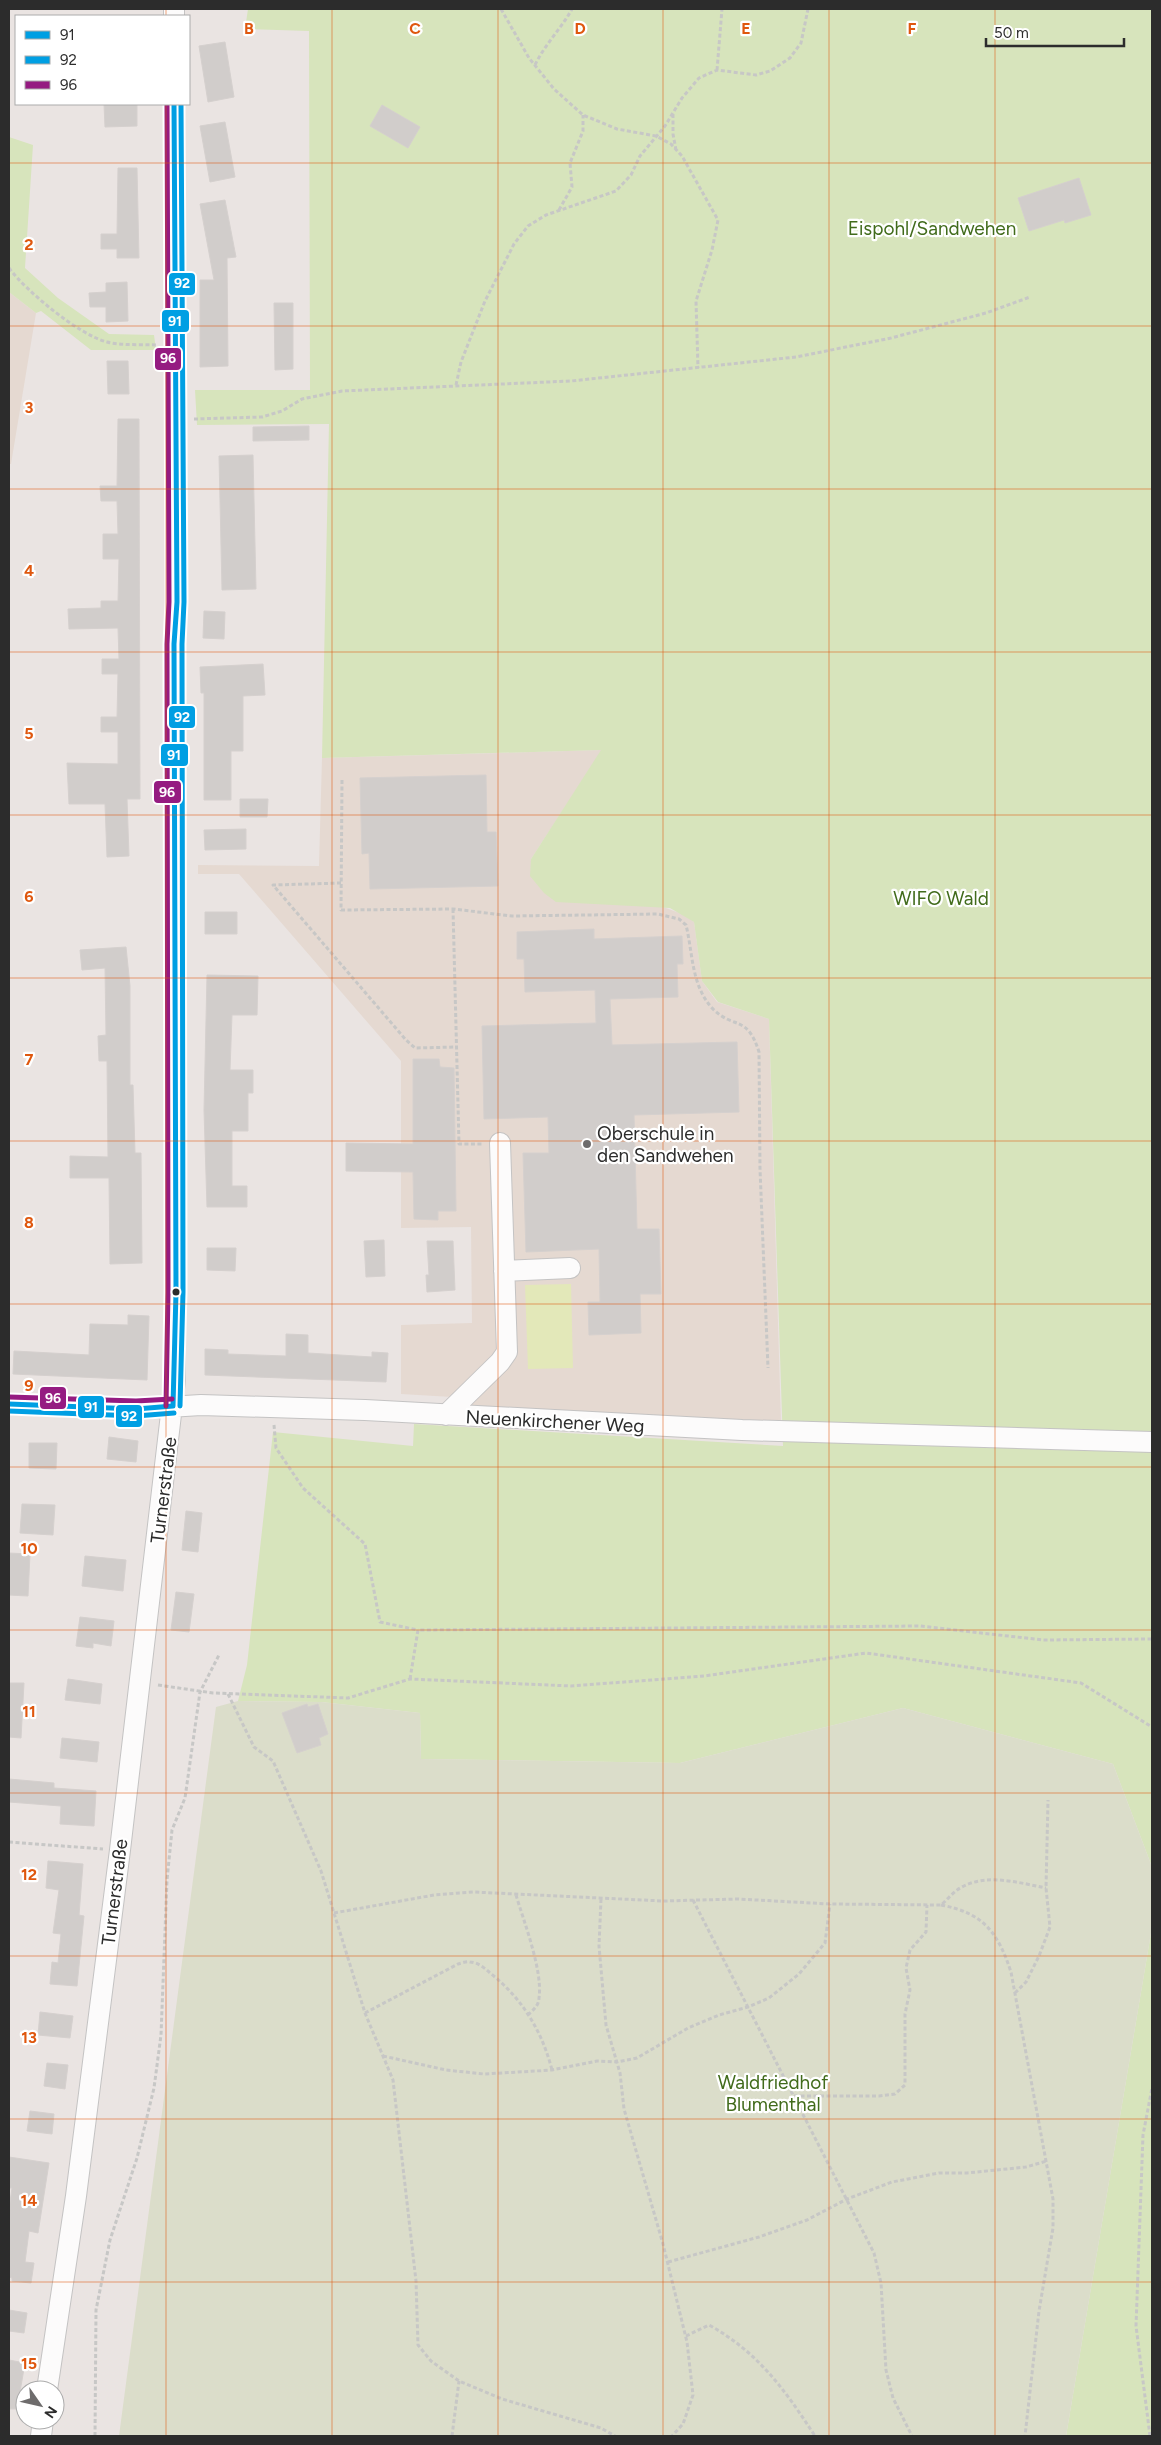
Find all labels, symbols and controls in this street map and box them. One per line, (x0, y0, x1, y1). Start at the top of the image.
legend (15, 15, 190, 105)
scale bar (986, 15, 1124, 47)
text: B (244, 19, 254, 38)
text: C (409, 19, 421, 38)
text: D (574, 19, 586, 38)
text: E (741, 19, 751, 38)
text: F (908, 19, 917, 38)
text: 50 m (994, 24, 1029, 42)
text: 91 (60, 26, 75, 44)
text: 92 (60, 51, 77, 69)
text: 96 (60, 76, 77, 94)
park label: Eispohl/Sandwehen (848, 217, 1016, 240)
text: 2 (24, 235, 34, 254)
line badge: 92 (168, 272, 196, 296)
text: 92 (174, 275, 190, 292)
line badge: 91 (161, 309, 190, 333)
text: 91 (168, 313, 182, 330)
line badge: 96 (154, 347, 182, 371)
text: 96 (160, 350, 176, 367)
text: 3 (25, 398, 34, 417)
text: 4 (24, 561, 34, 580)
line badge: 92 (168, 705, 196, 729)
text: 92 (174, 709, 190, 726)
text: 5 (24, 724, 34, 743)
line badge: 91 (160, 743, 189, 767)
text: 91 (167, 747, 181, 764)
line badge: 96 (153, 780, 182, 804)
text: 96 (159, 784, 175, 801)
text: 6 (24, 887, 34, 906)
park label: WIFO Wald (893, 887, 989, 910)
text: 7 (25, 1050, 34, 1069)
place label: Oberschule in den Sandwehen (597, 1122, 734, 1167)
marker: Oberschule in den Sandwehen (581, 1138, 593, 1150)
text: 8 (24, 1213, 34, 1232)
unlabelled marker (171, 1287, 181, 1297)
text: 9 (24, 1376, 34, 1395)
line badge: 96 (39, 1386, 67, 1410)
text: 96 (45, 1390, 61, 1407)
line badge: 91 (77, 1395, 105, 1419)
text: 91 (84, 1399, 98, 1416)
line badge: 92 (115, 1404, 143, 1428)
street label: Neuenkirchener Weg (465, 1405, 645, 1438)
text: 92 (121, 1408, 137, 1425)
street label: Turnerstraße (146, 1435, 181, 1545)
text: 10 (20, 1539, 38, 1558)
text: 11 (22, 1702, 36, 1721)
street label: Turnerstraße (97, 1837, 132, 1947)
text: 12 (21, 1865, 37, 1884)
text: 13 (21, 2028, 37, 2047)
park label: Waldfriedhof Blumenthal (718, 2071, 828, 2116)
text: 14 (21, 2191, 37, 2210)
text: 15 (21, 2354, 37, 2373)
north arrow (15, 2380, 65, 2430)
text: N (40, 2403, 60, 2421)

